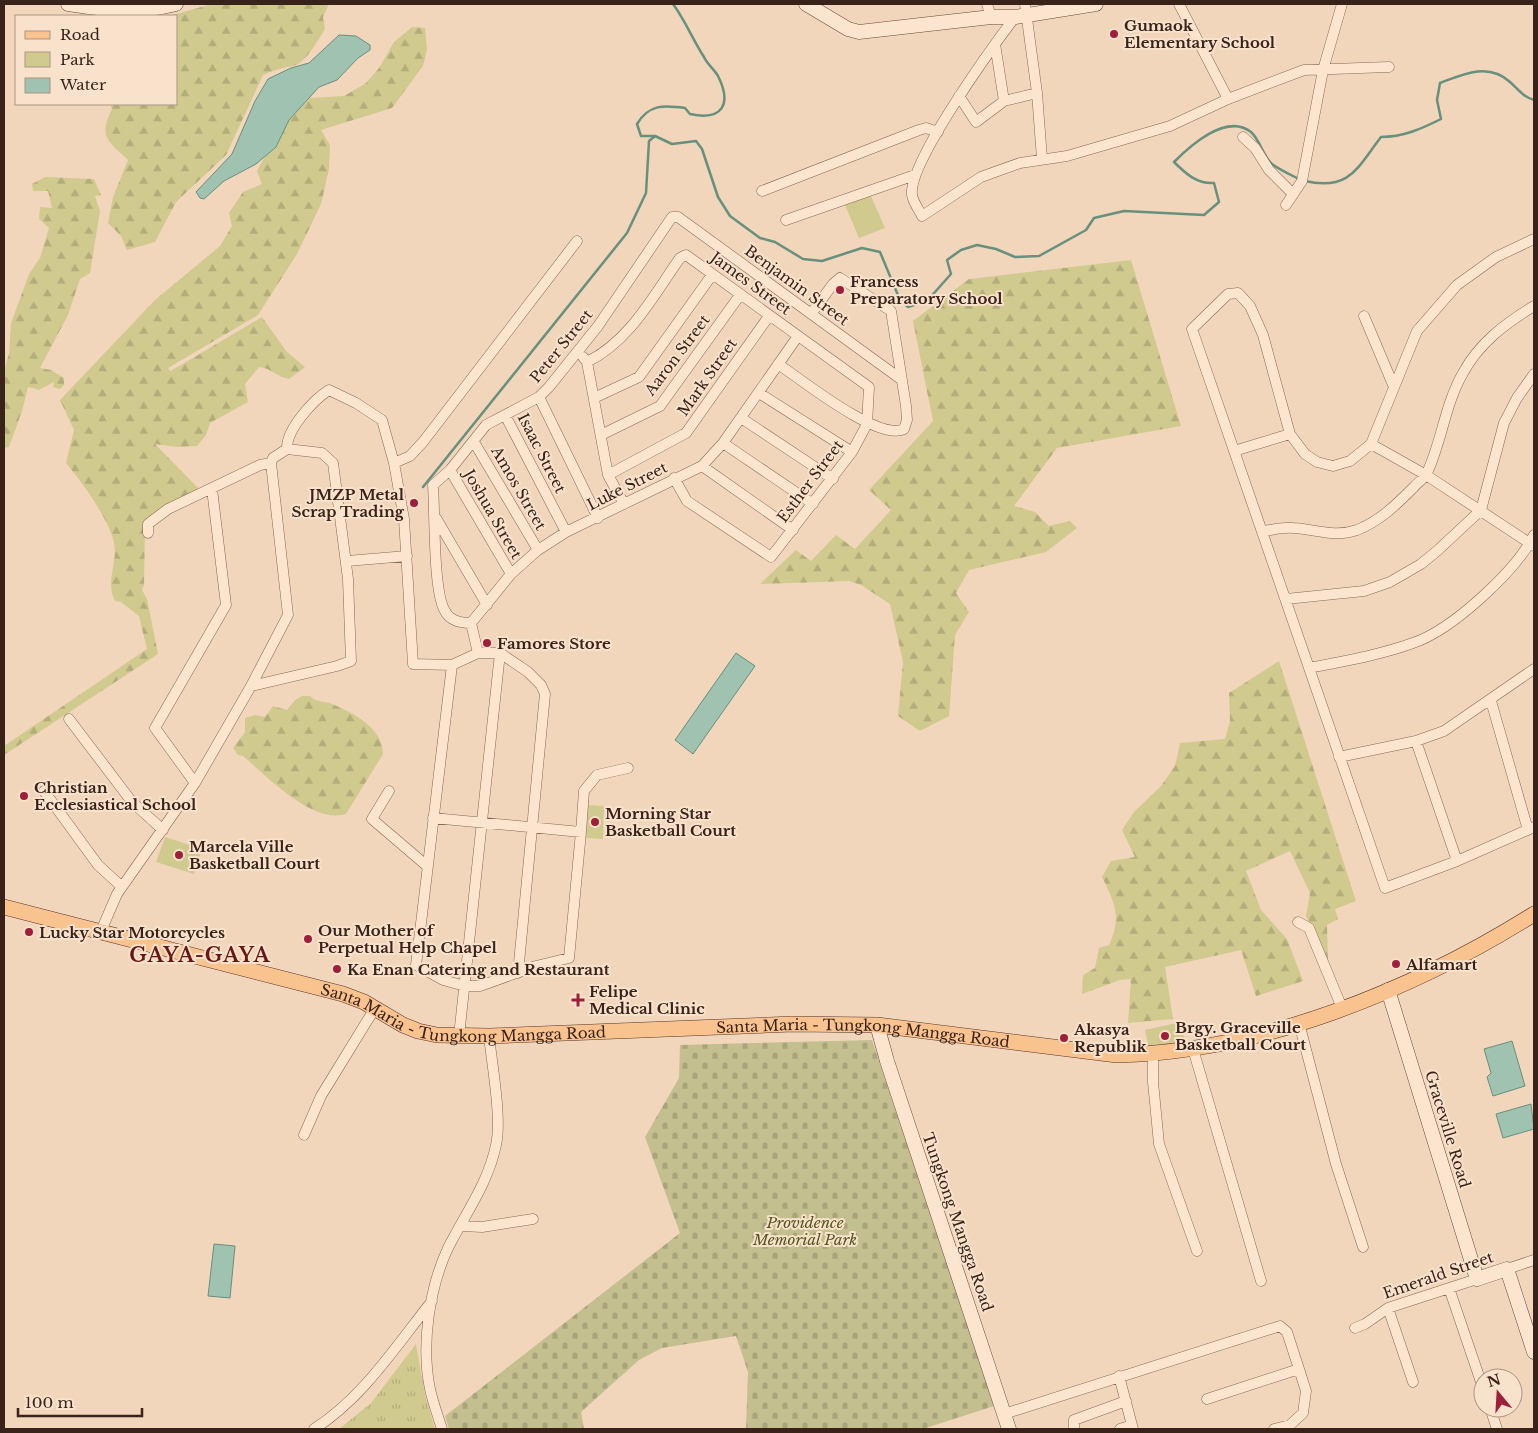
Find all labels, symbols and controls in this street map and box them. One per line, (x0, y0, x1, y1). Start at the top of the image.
legend (15, 15, 178, 105)
place label: Gumaok Elementary School (1124, 16, 1276, 52)
text: Road (60, 25, 100, 44)
marker: Gumaok Elementary School (1108, 28, 1120, 40)
text: Park (60, 50, 96, 69)
text: Water (59, 75, 107, 94)
street label: Benjamin Street (741, 241, 853, 329)
street label: James Street (706, 246, 795, 319)
place label: Francess Preparatory School (850, 272, 1003, 308)
marker: Francess Preparatory School (834, 284, 846, 296)
street label: Peter Street (526, 305, 597, 387)
street label: Aaron Street (640, 311, 714, 400)
street label: Mark Street (673, 334, 741, 419)
street label: Isaac Street (514, 410, 570, 496)
street label: Esther Street (773, 436, 847, 526)
street label: Amos Street (487, 442, 551, 534)
street label: Luke Street (584, 457, 671, 514)
street label: Joshua Street (459, 464, 526, 562)
place label: JMZP Metal Scrap Trading (292, 485, 405, 521)
marker: JMZP Metal Scrap Trading (408, 497, 420, 509)
place label: Famores Store (497, 634, 611, 653)
marker: Famores Store (481, 637, 493, 649)
place label: Christian Ecclesiastical School (34, 778, 197, 814)
marker: Christian Ecclesiastical School (18, 790, 30, 802)
place label: Morning Star Basketball Court (605, 804, 736, 840)
marker: Morning Star Basketball Court (589, 816, 601, 828)
place label: Marcela Ville Basketball Court (189, 837, 320, 873)
marker: Marcela Ville Basketball Court (173, 849, 185, 861)
place label: Our Mother of Perpetual Help Chapel (318, 921, 497, 957)
place label: Lucky Star Motorcycles (39, 923, 225, 942)
marker: Lucky Star Motorcycles (23, 926, 35, 938)
marker: Our Mother of Perpetual Help Chapel (302, 933, 314, 945)
district label: GAYA-GAYA (129, 943, 271, 967)
place label: Alfamart (1405, 955, 1477, 974)
marker: Alfamart (1390, 958, 1402, 970)
place label: Ka Enan Catering and Restaurant (347, 960, 610, 979)
marker: Ka Enan Catering and Restaurant (331, 963, 343, 975)
street label: Santa Maria - Tungkong Mangga Road (319, 979, 606, 1046)
place label: Felipe Medical Clinic (589, 982, 705, 1018)
marker: Felipe Medical Clinic (571, 993, 585, 1007)
street label: Santa Maria - Tungkong Mangga Road (716, 1014, 1011, 1051)
place label: Brgy. Graceville Basketball Court (1175, 1018, 1306, 1054)
place label: Akasya Republik (1073, 1020, 1148, 1056)
marker: Brgy. Graceville Basketball Court (1159, 1030, 1171, 1042)
marker: Akasya Republik (1058, 1032, 1070, 1044)
street label: Graceville Road (1421, 1068, 1475, 1190)
street label: Tungkong Mangga Road (918, 1130, 998, 1314)
park label: Providence Memorial Park (752, 1213, 857, 1249)
street label: Emerald Street (1380, 1247, 1496, 1303)
north arrow (1473, 1368, 1523, 1418)
text: N (1485, 1370, 1503, 1391)
scale bar (18, 1386, 141, 1418)
text: 100 m (25, 1393, 74, 1412)

